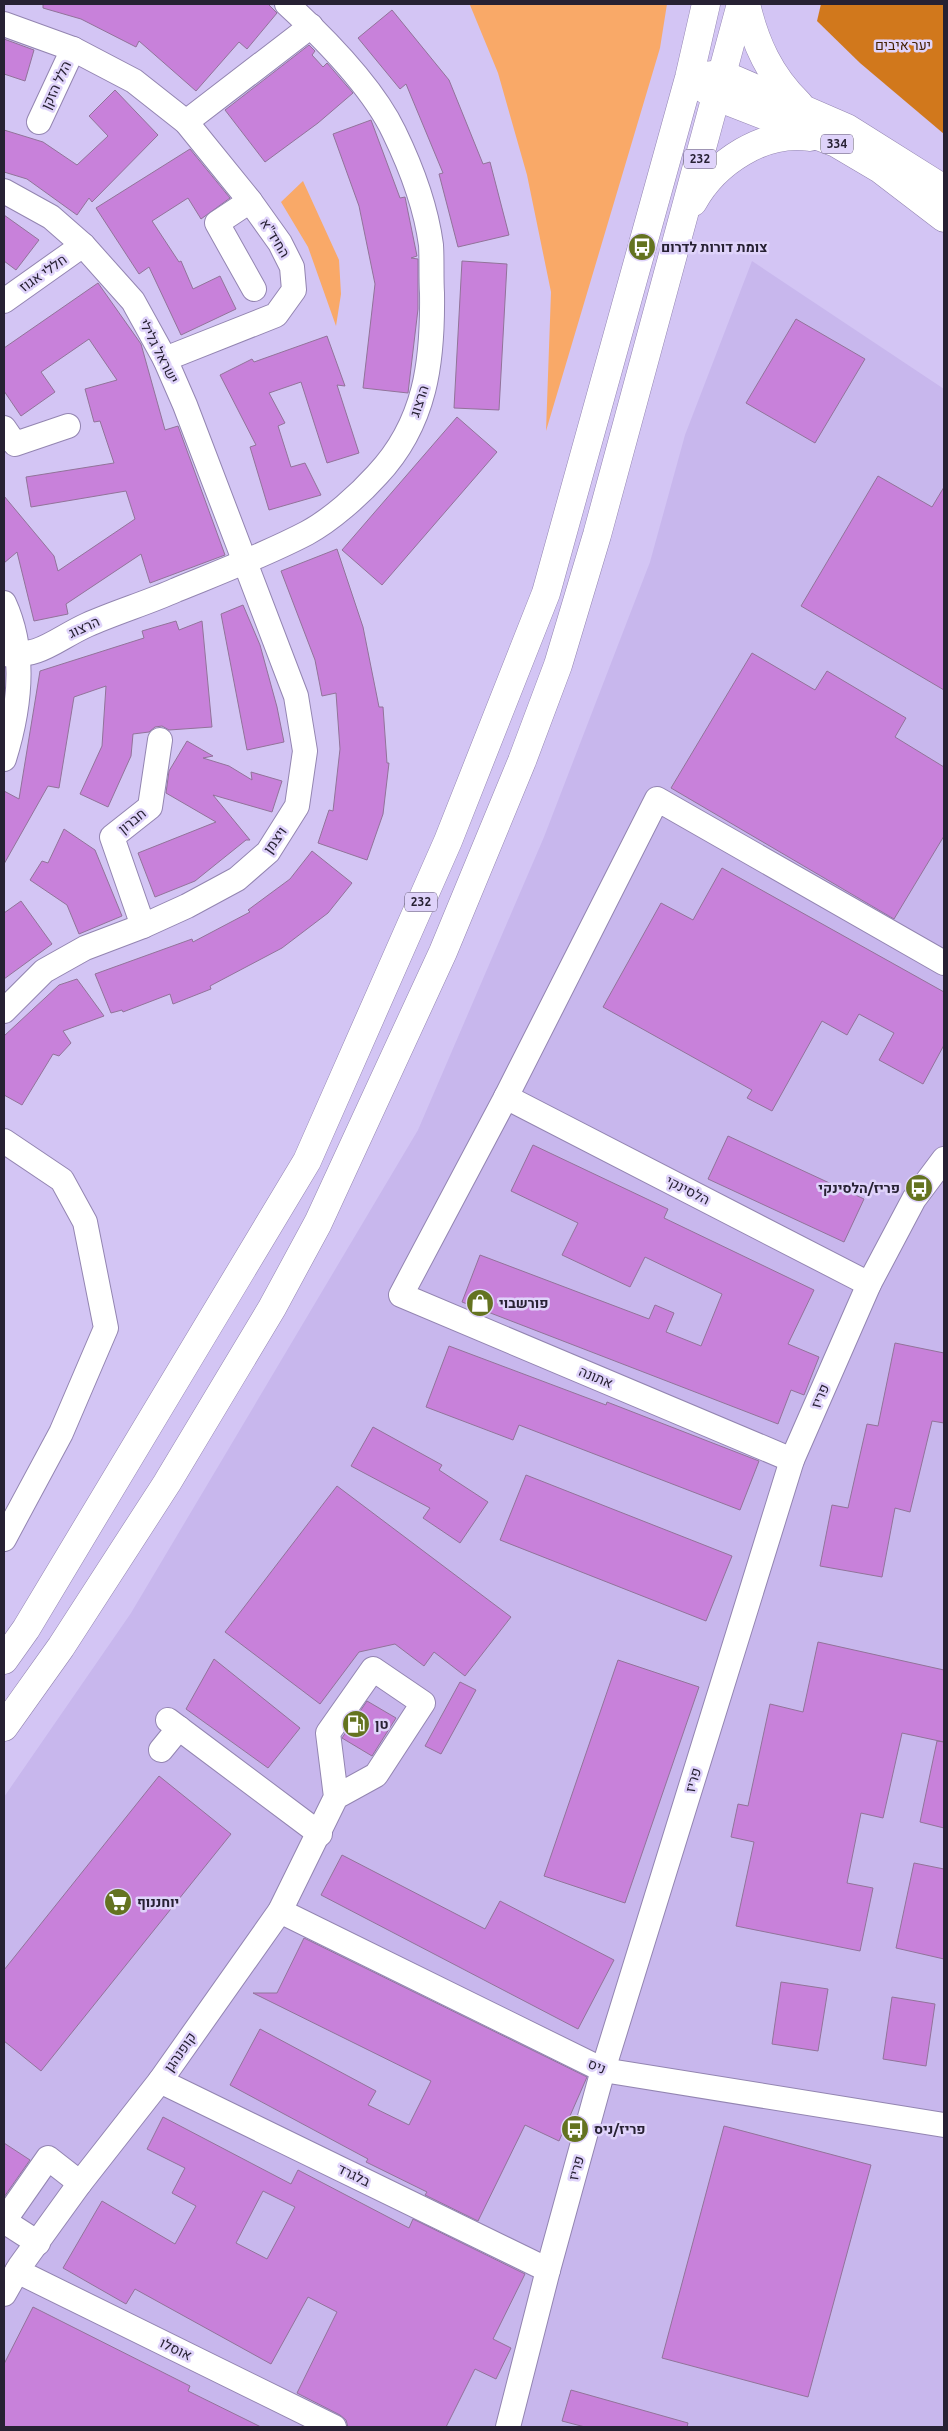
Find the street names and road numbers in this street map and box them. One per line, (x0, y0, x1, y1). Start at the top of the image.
street label: הלל הזקן (38, 58, 74, 112)
road number: 334 (821, 134, 853, 154)
road number: 232 (684, 150, 716, 168)
street label: החיד"א (257, 216, 293, 260)
street label: חללי אגוז (16, 251, 70, 295)
street label: ישראל גלילי (136, 316, 182, 386)
street label: הרצוג (406, 383, 432, 419)
street label: הרצוג (66, 613, 102, 641)
street label: חברון (115, 805, 149, 837)
street label: ויצמן (260, 824, 290, 856)
road number: 232 (405, 892, 437, 912)
street label: הלסינקי (664, 1172, 712, 1208)
street label: אתונה (577, 1363, 615, 1391)
street label: פריז (808, 1381, 832, 1411)
street label: פריז (682, 1766, 704, 1794)
street label: קופנהגן (161, 2029, 199, 2075)
street label: ניס (586, 2055, 608, 2077)
street label: פריז (565, 2154, 587, 2182)
street label: בלגרד (335, 2160, 373, 2190)
street label: אוסלו (158, 2334, 195, 2364)

